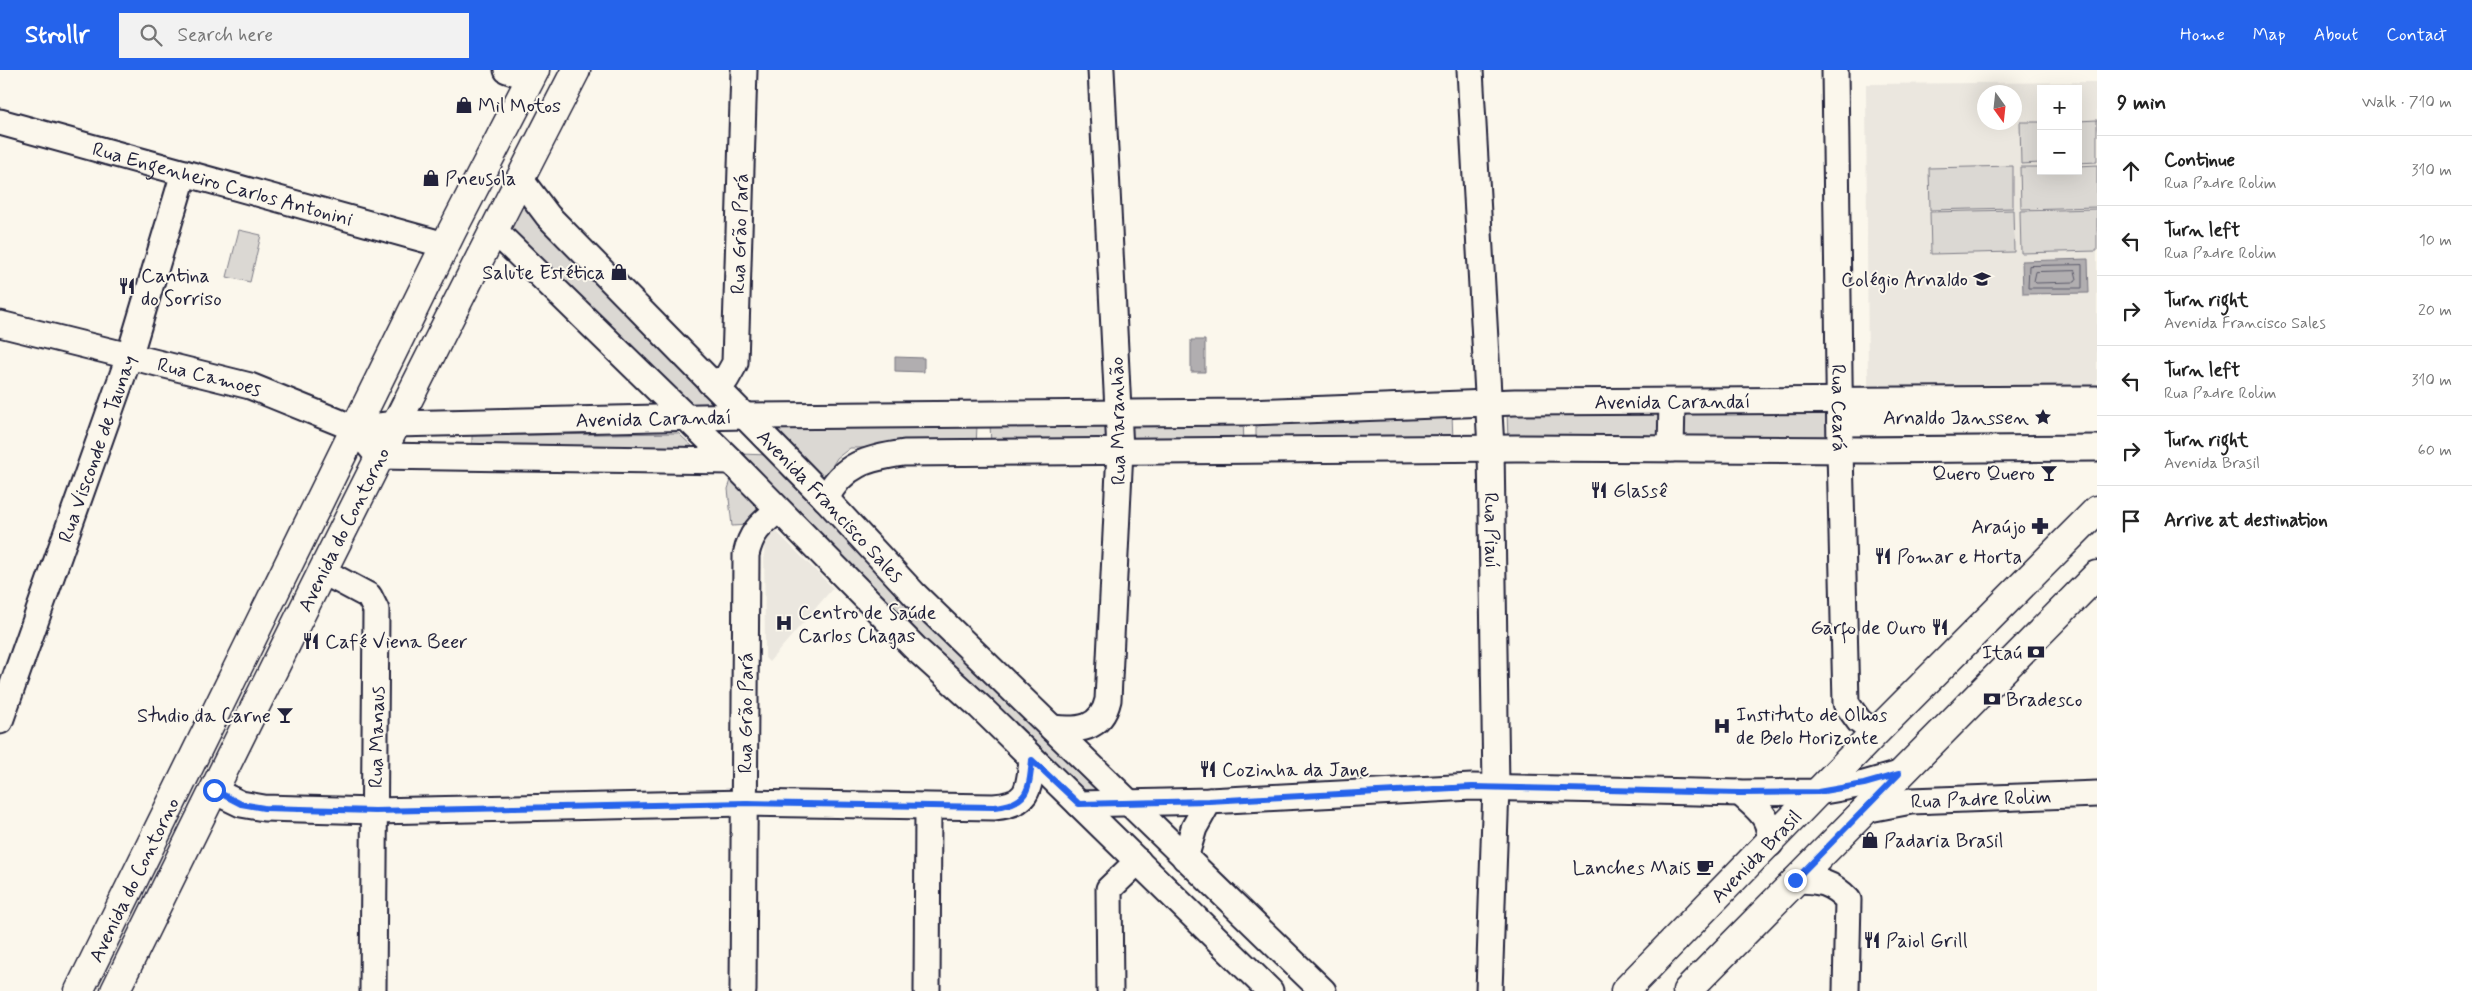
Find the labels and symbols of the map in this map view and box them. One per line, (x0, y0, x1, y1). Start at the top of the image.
north arrow (1977, 85, 2022, 130)
place label: Mil Motos (478, 93, 561, 120)
shop icon: Mil Motos (454, 95, 474, 115)
street label: Rua Engenheiro Carlos Antonini (89, 136, 355, 234)
place label: Pneusola (445, 166, 516, 193)
shop icon: Pneusola (421, 168, 441, 188)
street label: Rua Grão Pará (725, 173, 756, 295)
place label: Salute Estética (482, 260, 605, 287)
shop icon: Salute Estética (609, 262, 629, 282)
place label: Cantina do Sorriso (141, 263, 222, 313)
place label: Colégio Arnaldo (1841, 267, 1968, 294)
school or university icon: Colégio Arnaldo (1972, 269, 1992, 289)
restaurant icon: Cantina do Sorriso (117, 276, 137, 296)
street label: Rua Visconde de Taunay (52, 352, 144, 546)
street label: Rua Camoes (154, 352, 266, 404)
street label: Rua Maranhão (1104, 357, 1133, 485)
street label: Rua Ceará (1824, 364, 1852, 452)
street label: Avenida Carandaí (1594, 389, 1751, 417)
street label: Avenida Carandaí (575, 404, 732, 435)
place label: Arnaldo Janssen (1883, 405, 2029, 432)
place icon: Arnaldo Janssen (2033, 407, 2053, 427)
street label: Avenida Francisco Sales (750, 424, 909, 589)
street label: Avenida do Contorno (292, 443, 397, 617)
place label: Quero Quero (1932, 461, 2035, 488)
bar icon: Quero Quero (2039, 463, 2059, 483)
place label: Glassê (1613, 478, 1668, 505)
restaurant icon: Glassê (1589, 480, 1609, 500)
street label: Rua Piauí (1477, 492, 1505, 569)
place label: Araújo (1971, 514, 2026, 541)
pharmacy icon: Araújo (2030, 516, 2050, 536)
place label: Pomar e Horta (1897, 544, 2022, 571)
restaurant icon: Pomar e Horta (1873, 546, 1893, 566)
place label: Centro de Saúde Carlos Chagas (798, 600, 936, 650)
hospital icon: Centro de Saúde Carlos Chagas (774, 613, 794, 633)
place label: Garfo de Ouro (1810, 615, 1926, 644)
restaurant icon: Garfo de Ouro (1930, 617, 1950, 637)
place label: Café Viena Beer (325, 629, 468, 656)
restaurant icon: Café Viena Beer (301, 631, 321, 651)
place label: Itaú (1982, 640, 2022, 667)
bank icon: Itaú (2026, 642, 2046, 662)
street label: Rua Grão Pará (732, 652, 760, 774)
street label: Rua Manaus (363, 686, 392, 788)
place label: Bradesco (2006, 687, 2082, 714)
bank icon: Bradesco (1982, 689, 2002, 709)
place label: Instituto de Olhos de Belo Horizonte (1736, 702, 1887, 752)
place label: Studio da Carne (137, 703, 271, 730)
bar icon: Studio da Carne (275, 705, 295, 725)
hospital icon: Instituto de Olhos de Belo Horizonte (1712, 716, 1732, 736)
place label: Cozinha da Jane (1222, 757, 1369, 784)
restaurant icon: Cozinha da Jane (1198, 759, 1218, 779)
route start (203, 779, 226, 802)
street label: Rua Padre Rolim (1910, 784, 2052, 816)
street label: Avenida do Contorno (83, 793, 187, 967)
street label: Avenida Brasil (1705, 804, 1808, 910)
place label: Padaria Brasil (1884, 828, 2003, 855)
shop icon: Padaria Brasil (1860, 830, 1880, 850)
place label: Lanches Mais (1573, 855, 1691, 882)
cafe icon: Lanches Mais (1695, 857, 1715, 877)
route end (1784, 869, 1807, 892)
place label: Paiol Grill (1886, 928, 1968, 955)
restaurant icon: Paiol Grill (1862, 930, 1882, 950)

